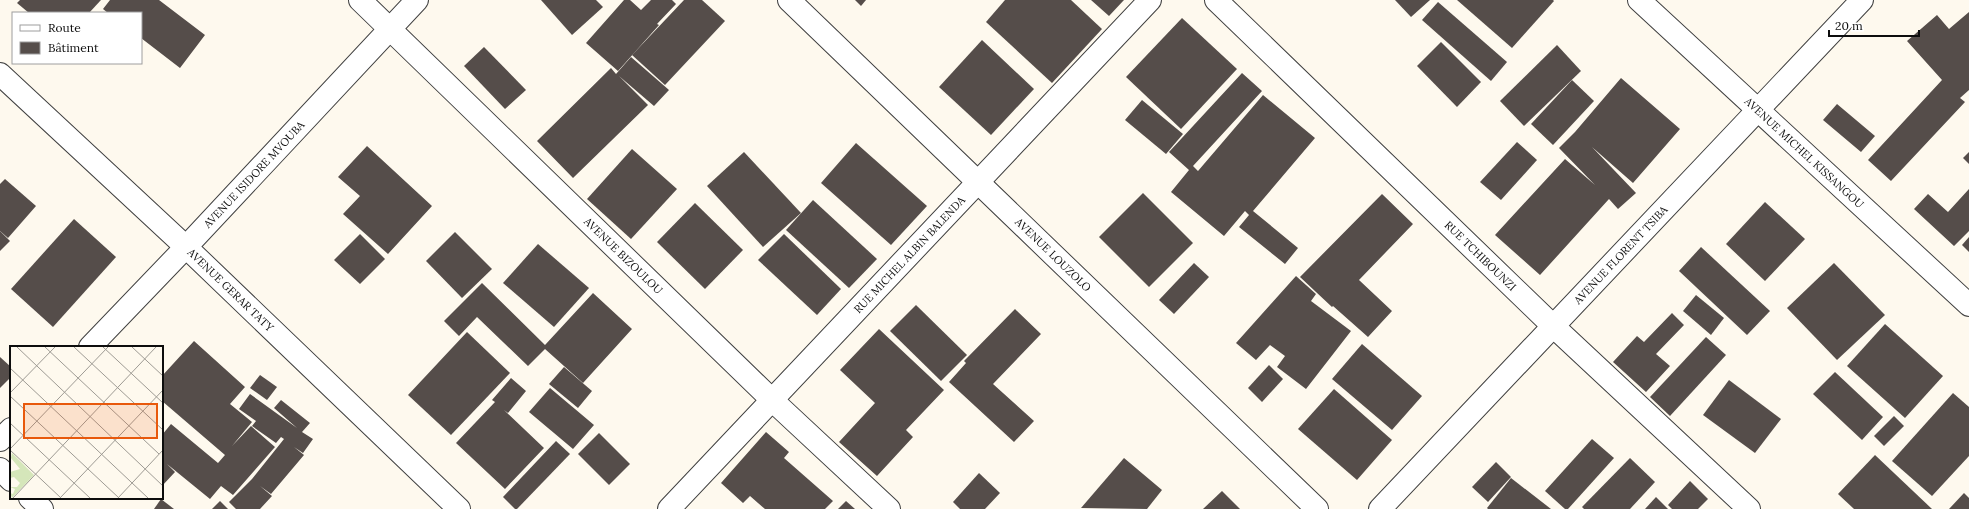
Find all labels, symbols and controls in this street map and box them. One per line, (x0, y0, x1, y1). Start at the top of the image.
legend (12, 12, 142, 64)
scale bar (1829, 12, 1919, 38)
text: 20 m (1835, 18, 1863, 33)
text: Route (48, 20, 81, 35)
text: Bâtiment (48, 40, 99, 55)
street label: AVENUE MICHEL KISSANGOU (1741, 94, 1867, 211)
street label: AVENUE ISIDORE MVOUBA (200, 117, 308, 232)
street label: RUE MICHEL ALBIN BALENDA (851, 192, 969, 316)
street label: AVENUE FLORENT TSIBA (1570, 202, 1671, 308)
street label: AVENUE BIZOULOU (580, 214, 666, 297)
street label: AVENUE LOUZOLO (1012, 214, 1094, 295)
street label: RUE TCHIBOUNZI (1442, 218, 1520, 294)
street label: AVENUE GERAR TATY (184, 245, 277, 335)
inset map (10, 346, 163, 499)

